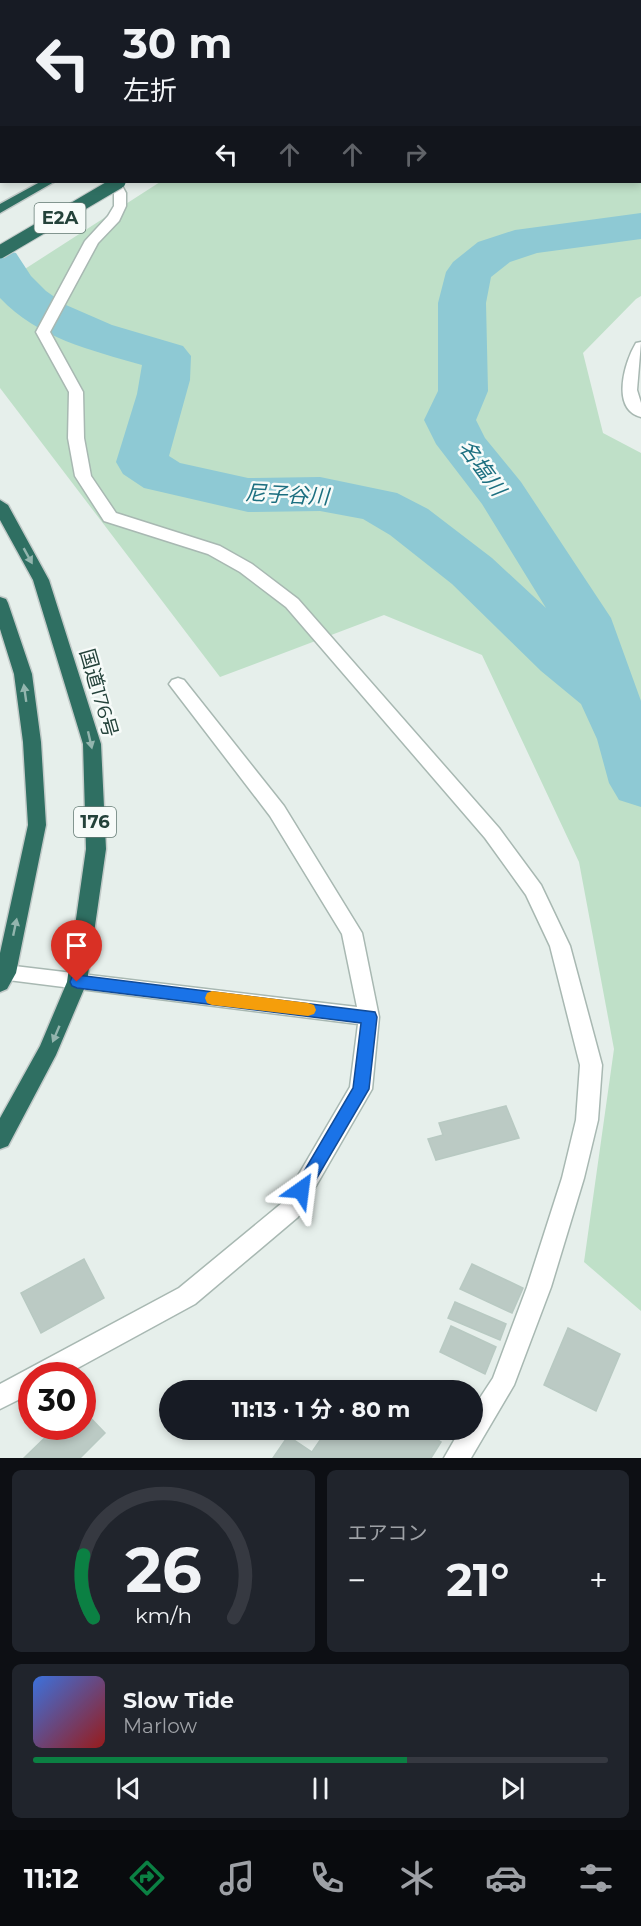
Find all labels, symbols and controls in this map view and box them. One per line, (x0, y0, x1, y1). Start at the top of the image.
text: 30 m (123, 17, 232, 69)
icon: left (24, 24, 102, 102)
text: 左折 (123, 74, 177, 107)
icon: left (210, 138, 243, 171)
icon: ahead (273, 138, 306, 171)
icon: ahead (336, 138, 369, 171)
icon: right (399, 138, 432, 171)
road number: E2A (34, 203, 86, 233)
water label: 名塩川 (454, 435, 512, 502)
water label: 尼子谷川 (244, 480, 332, 509)
one-way arrow (23, 548, 33, 565)
street label: 国道176号 (75, 646, 123, 740)
one-way arrow (21, 683, 30, 702)
one-way arrow (86, 731, 95, 750)
road number: 176 (74, 807, 116, 837)
one-way arrow (11, 918, 21, 936)
pin (51, 920, 102, 982)
icon: arrive (60, 929, 93, 962)
one-way arrow (50, 1025, 60, 1043)
position arrow (269, 1158, 333, 1222)
speed limit sign: 30 (18, 1362, 96, 1440)
text: 11:13 · 1 分 · 80 m (232, 1396, 410, 1423)
text: エアコン (348, 1521, 428, 1545)
text: 26 (125, 1532, 202, 1608)
text: 21° (446, 1552, 509, 1607)
text: − (348, 1560, 366, 1600)
text: + (589, 1560, 608, 1600)
text: km/h (135, 1602, 192, 1628)
text: Slow Tide (123, 1687, 234, 1714)
text: Marlow (123, 1714, 197, 1738)
icon: previous (112, 1772, 145, 1805)
icon: pause (304, 1772, 337, 1805)
icon: next (496, 1772, 529, 1805)
icon: directions (126, 1857, 168, 1899)
icon: music (216, 1857, 258, 1899)
icon: phone (306, 1857, 348, 1899)
icon: climate (396, 1857, 438, 1899)
icon: car (485, 1857, 527, 1899)
icon: filters (575, 1857, 617, 1899)
text: 11:12 (24, 1862, 79, 1895)

